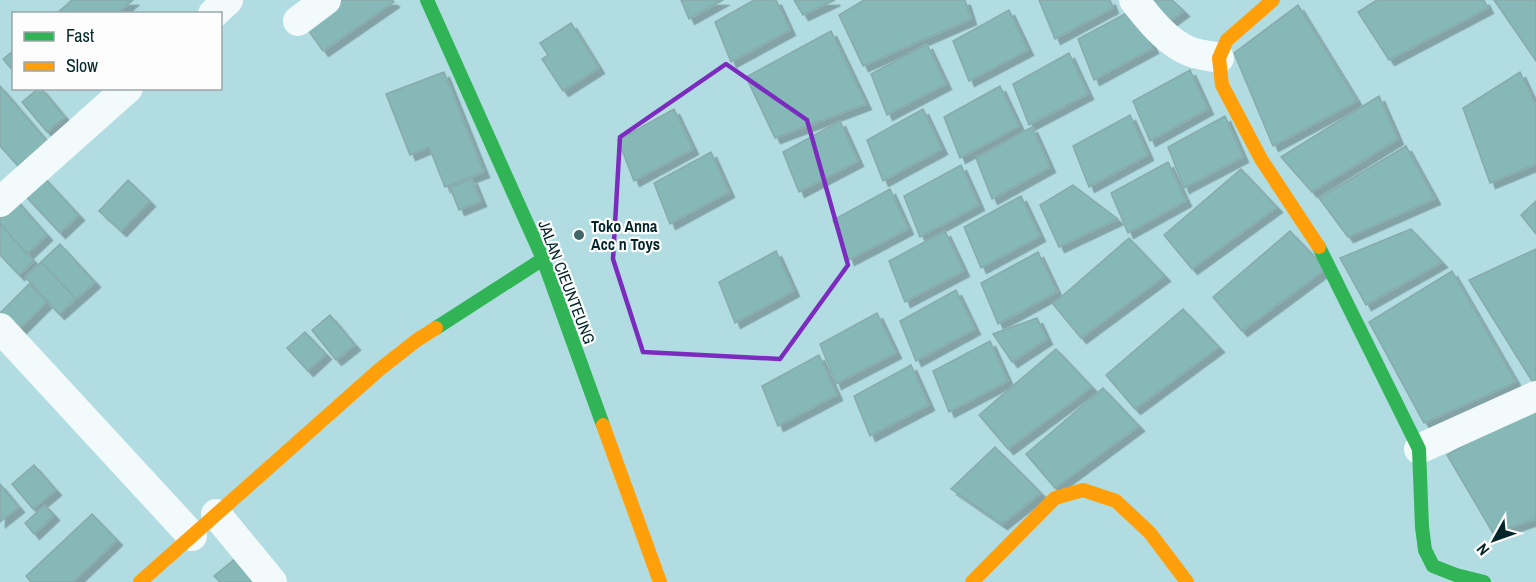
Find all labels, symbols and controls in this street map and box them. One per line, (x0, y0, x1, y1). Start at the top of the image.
legend (12, 12, 222, 90)
text: Fast (66, 23, 94, 48)
text: Slow (66, 53, 98, 78)
place label: Toko Anna Acc n Toys (591, 215, 660, 255)
street label: JALAN CIEUNTEUNG (533, 217, 601, 347)
marker: Toko Anna Acc n Toys (572, 228, 586, 242)
north arrow (1464, 510, 1524, 570)
text: N (1471, 539, 1494, 560)

